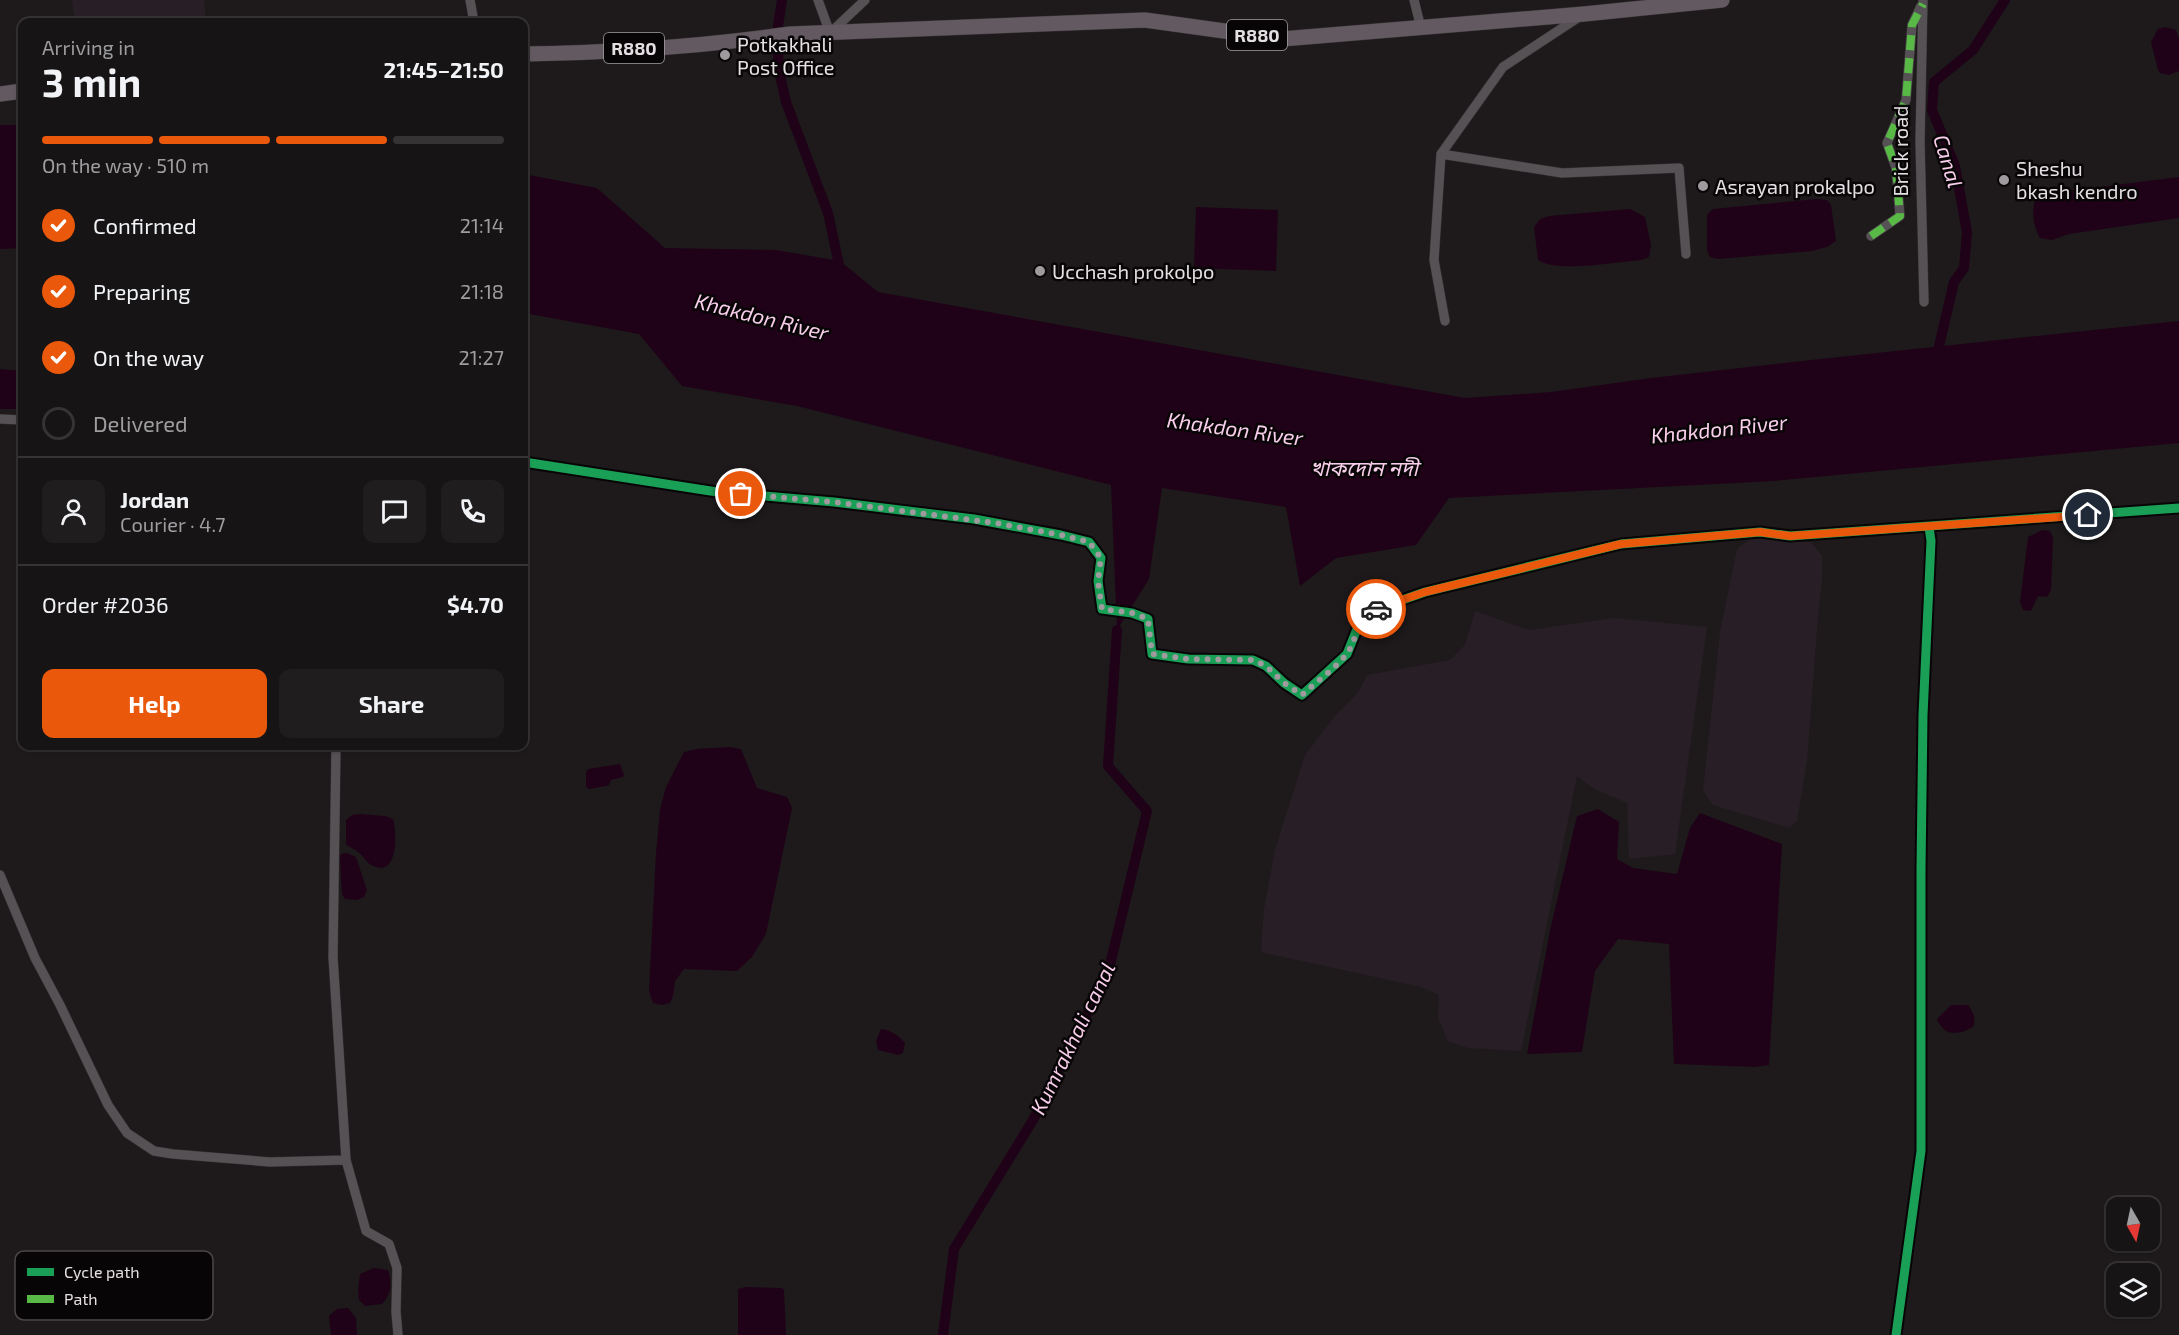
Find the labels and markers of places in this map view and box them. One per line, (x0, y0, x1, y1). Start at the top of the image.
place label: Potkakhali Post Office (737, 32, 835, 79)
marker: Potkakhali Post Office (718, 48, 732, 62)
place label: Sheshu bkash kendro (2016, 156, 2138, 203)
marker: Sheshu bkash kendro (1997, 173, 2011, 187)
place label: Asrayan prokalpo (1715, 174, 1875, 198)
marker: Asrayan prokalpo (1696, 179, 1710, 193)
place label: Ucchash prokolpo (1052, 259, 1214, 283)
marker: Ucchash prokolpo (1033, 264, 1047, 278)
pin (715, 468, 766, 519)
pin (2062, 489, 2113, 540)

